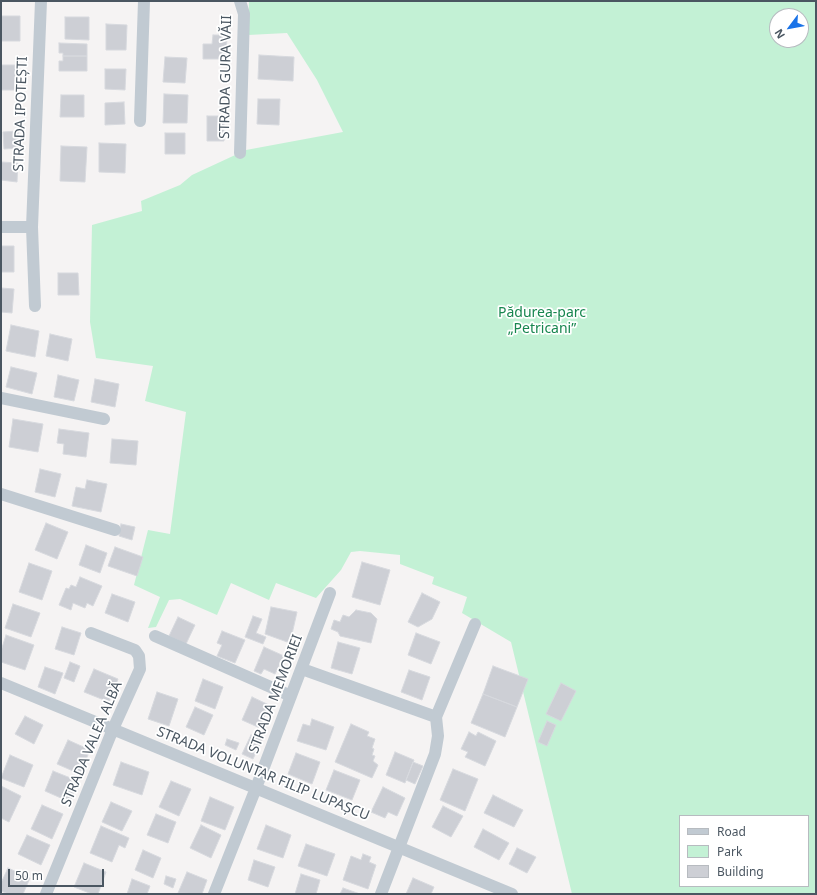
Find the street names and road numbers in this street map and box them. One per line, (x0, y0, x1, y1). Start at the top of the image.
street label: STRADA GURA VĂII (217, 15, 235, 139)
street label: STRADA IPOTEȘTI (11, 56, 31, 172)
street label: STRADA MEMORIEI (246, 632, 306, 756)
street label: STRADA VALEA ALBĂ (58, 679, 126, 809)
street label: STRADA VOLUNTAR FILIP LUPAȘCU (154, 723, 372, 825)

